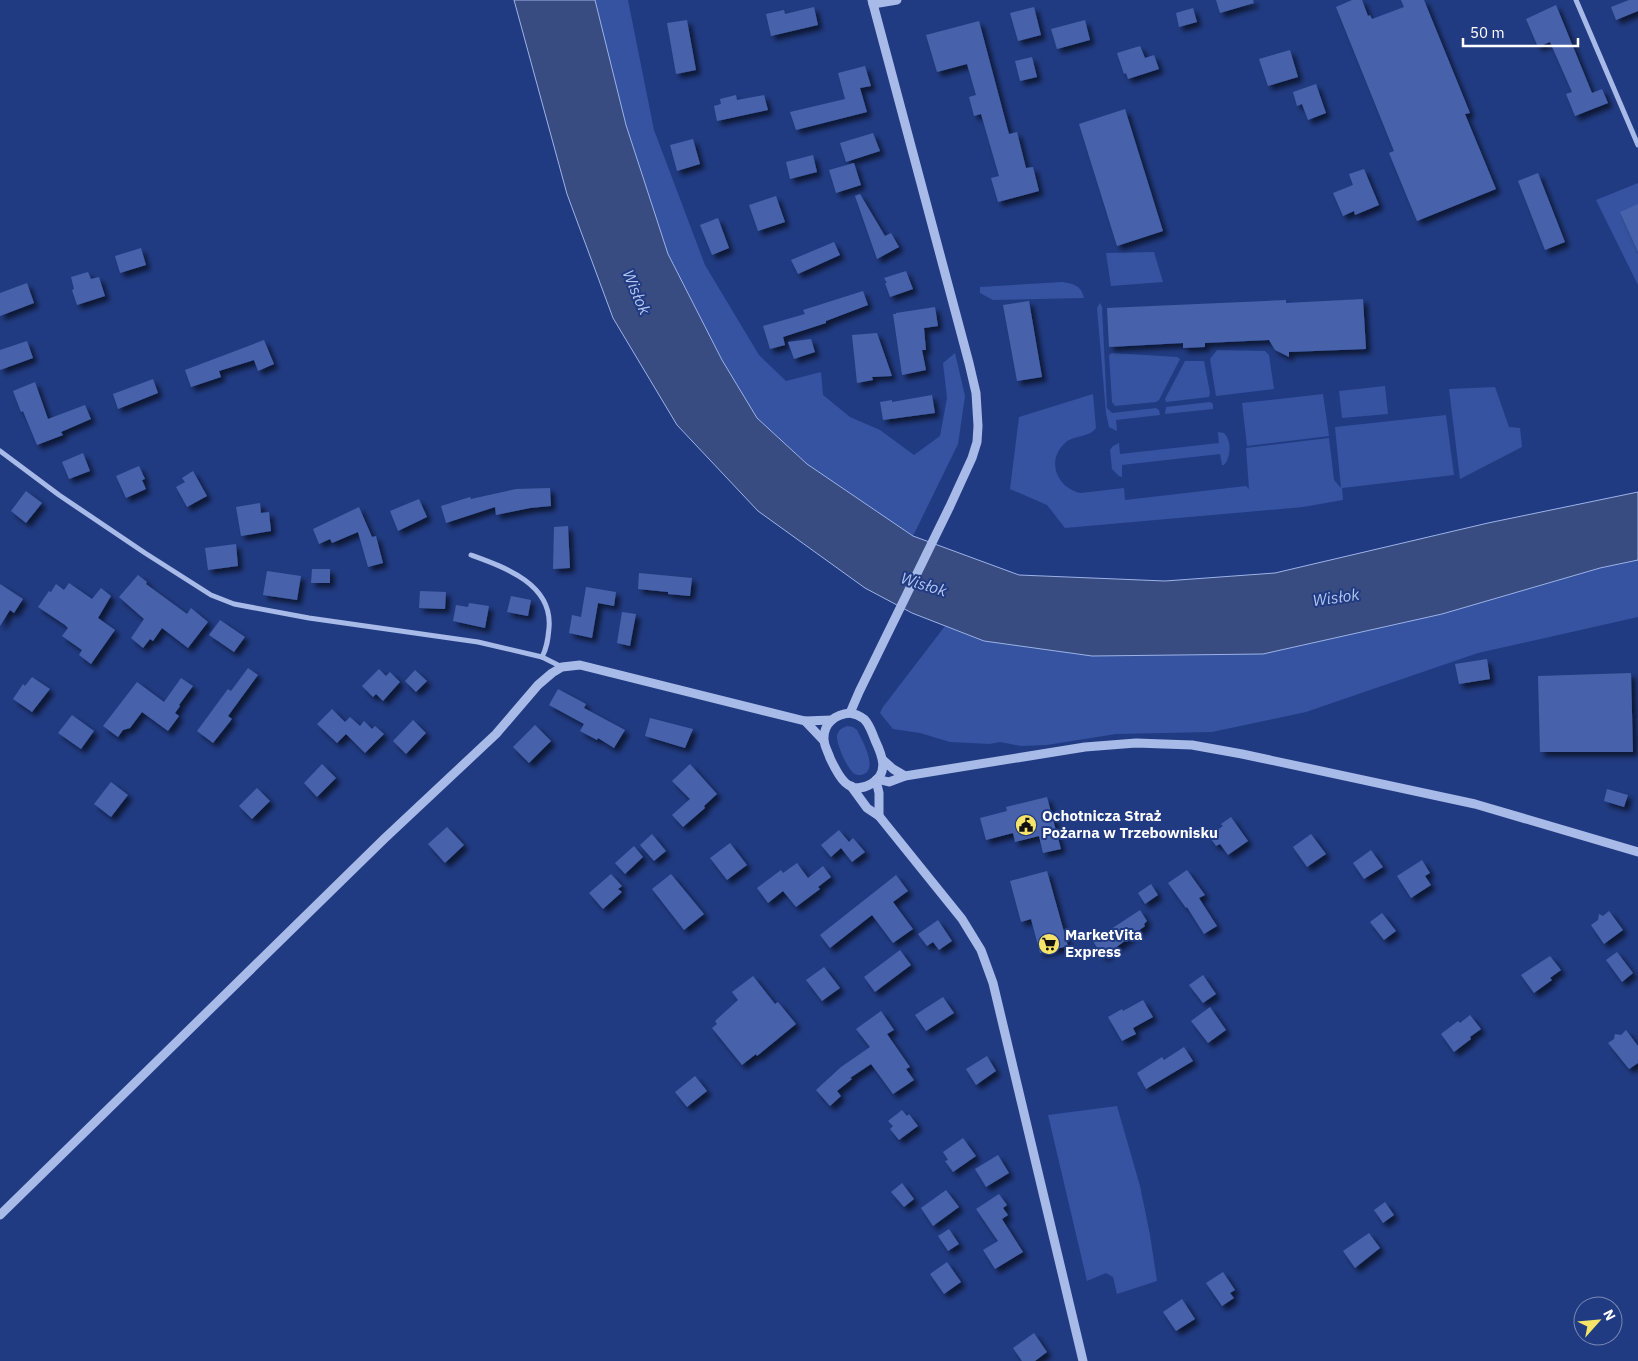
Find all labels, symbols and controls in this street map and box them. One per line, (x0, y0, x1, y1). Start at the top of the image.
scale bar (1463, 15, 1578, 47)
text: 50 m (1470, 23, 1505, 42)
water label: Wisłok (619, 266, 656, 318)
water label: Wisłok (899, 568, 950, 601)
water label: Wisłok (1311, 584, 1361, 610)
place label: Ochotnicza Straż Pożarna w Trzebownisku (1042, 806, 1218, 842)
public building icon: Ochotnicza Straż Pożarna w Trzebownisku (1014, 813, 1038, 837)
place label: MarketVita Express (1065, 925, 1143, 961)
supermarket icon: MarketVita Express (1037, 932, 1061, 956)
north arrow (1573, 1296, 1623, 1346)
text: N (1599, 1306, 1620, 1324)

